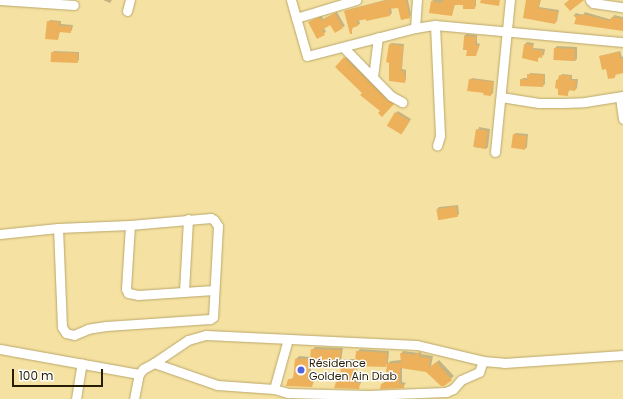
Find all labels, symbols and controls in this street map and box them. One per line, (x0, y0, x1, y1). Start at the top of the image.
place label: Résidence Golden Ain Diab (309, 357, 397, 383)
scale bar (14, 361, 105, 387)
marker: Résidence Golden Ain Diab (296, 365, 306, 375)
text: 100 m (19, 367, 53, 384)

